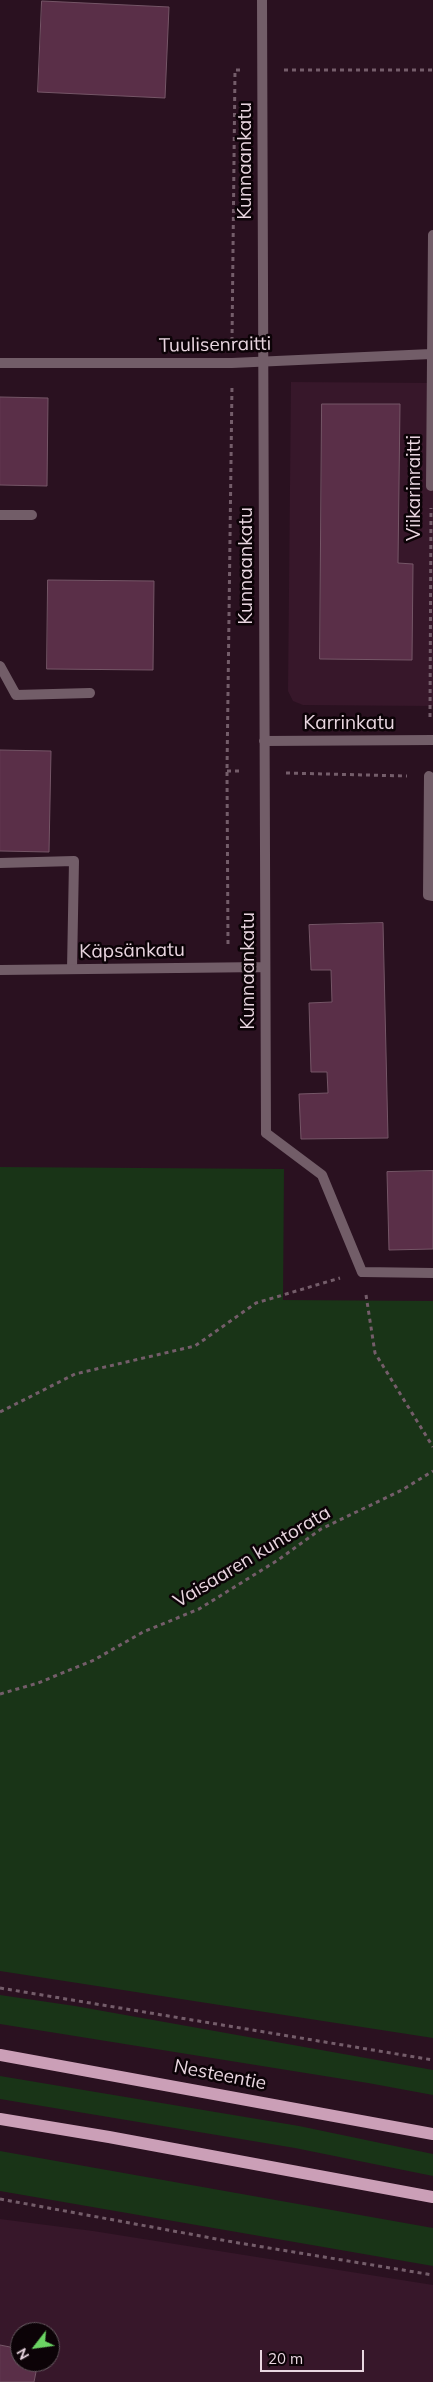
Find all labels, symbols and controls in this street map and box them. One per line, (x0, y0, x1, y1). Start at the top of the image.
street label: Kunnaankatu (234, 102, 256, 220)
street label: Tuulisenraitti (159, 333, 271, 357)
street label: Viikarinraitti (403, 435, 425, 541)
street label: Kunnaankatu (235, 507, 257, 625)
street label: Karrinkatu (303, 712, 395, 734)
street label: Kunnaankatu (237, 912, 259, 1030)
street label: Käpsänkatu (79, 939, 185, 963)
street label: Vaisaaren kuntorata (169, 1501, 335, 1613)
street label: Nesteentie (172, 2055, 268, 2095)
north arrow (10, 2322, 60, 2372)
scale bar (263, 2340, 367, 2372)
text: N (12, 2345, 33, 2363)
text: 20 m (268, 2349, 303, 2368)

